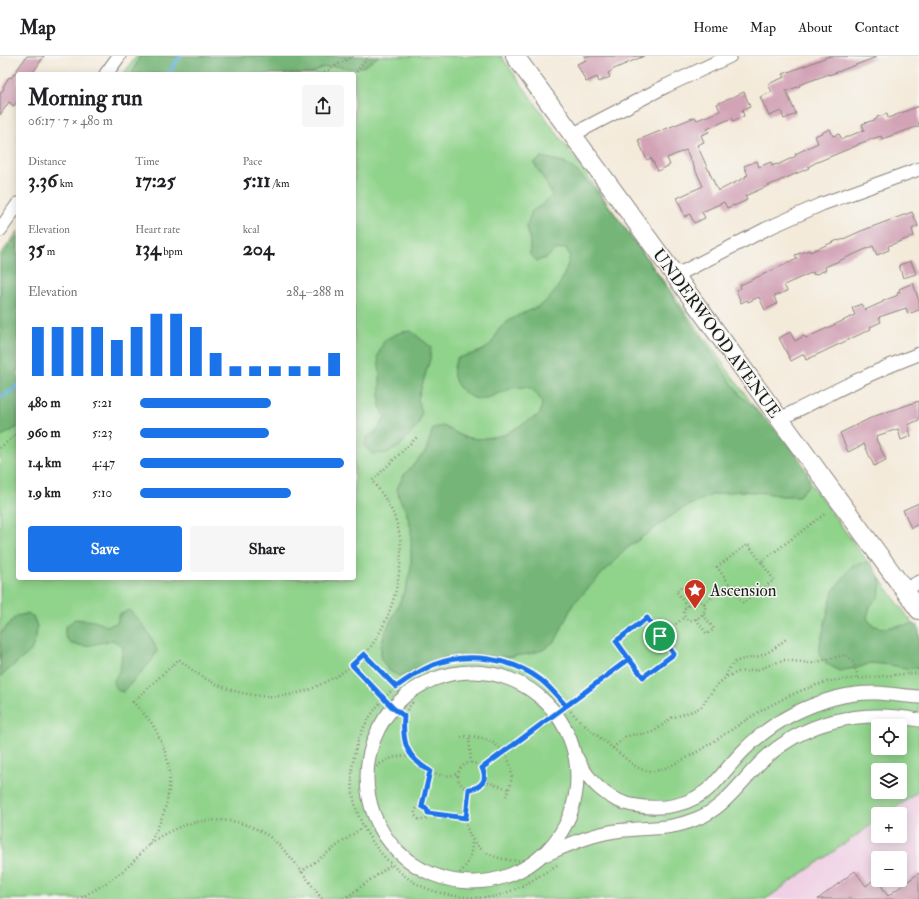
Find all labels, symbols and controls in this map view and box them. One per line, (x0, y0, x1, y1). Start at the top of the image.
text: Map (20, 16, 56, 40)
text: Home (693, 19, 728, 36)
text: Map (750, 19, 776, 36)
text: About (798, 19, 832, 36)
text: Contact (854, 19, 899, 36)
text: Morning run (28, 84, 143, 112)
button: share (302, 85, 344, 127)
text: 06:17 · 7 × 480 m (28, 113, 113, 129)
text: Distance (28, 155, 66, 168)
text: Time (135, 155, 159, 168)
text: Pace (243, 155, 262, 168)
text: 3.36 (28, 168, 57, 193)
text: 17:25 (135, 168, 175, 193)
text: 5:11 (243, 168, 271, 193)
text: km (57, 177, 73, 190)
text: /km (271, 177, 290, 190)
text: Elevation (28, 223, 70, 236)
text: Heart rate (135, 223, 180, 236)
text: kcal (243, 223, 260, 236)
text: 35 (28, 236, 44, 261)
text: 134 (135, 236, 161, 261)
text: 204 (243, 236, 274, 261)
street label: UNDERWOOD AVENUE (648, 244, 785, 422)
text: m (44, 245, 55, 258)
text: bpm (161, 245, 183, 258)
text: Elevation (28, 284, 78, 300)
text: 284–288 m (286, 284, 344, 300)
text: 480 m (28, 395, 61, 411)
text: 5:21 (92, 395, 112, 411)
text: 960 m (28, 425, 61, 441)
text: 5:23 (92, 425, 113, 441)
text: 1.4 km (28, 455, 61, 471)
text: 4:47 (92, 455, 115, 471)
text: 1.9 km (28, 485, 61, 501)
text: 5:10 (92, 485, 112, 501)
button: Save (28, 526, 182, 572)
button: Share (190, 526, 344, 572)
place icon: Ascension (682, 577, 708, 610)
place label: Ascension (709, 580, 777, 601)
pin (643, 619, 677, 653)
icon: arrive (649, 625, 671, 647)
map controls (871, 719, 907, 887)
button: locate (871, 719, 907, 755)
button: layers (871, 763, 907, 799)
button: + (871, 807, 907, 843)
button: − (871, 851, 907, 887)

